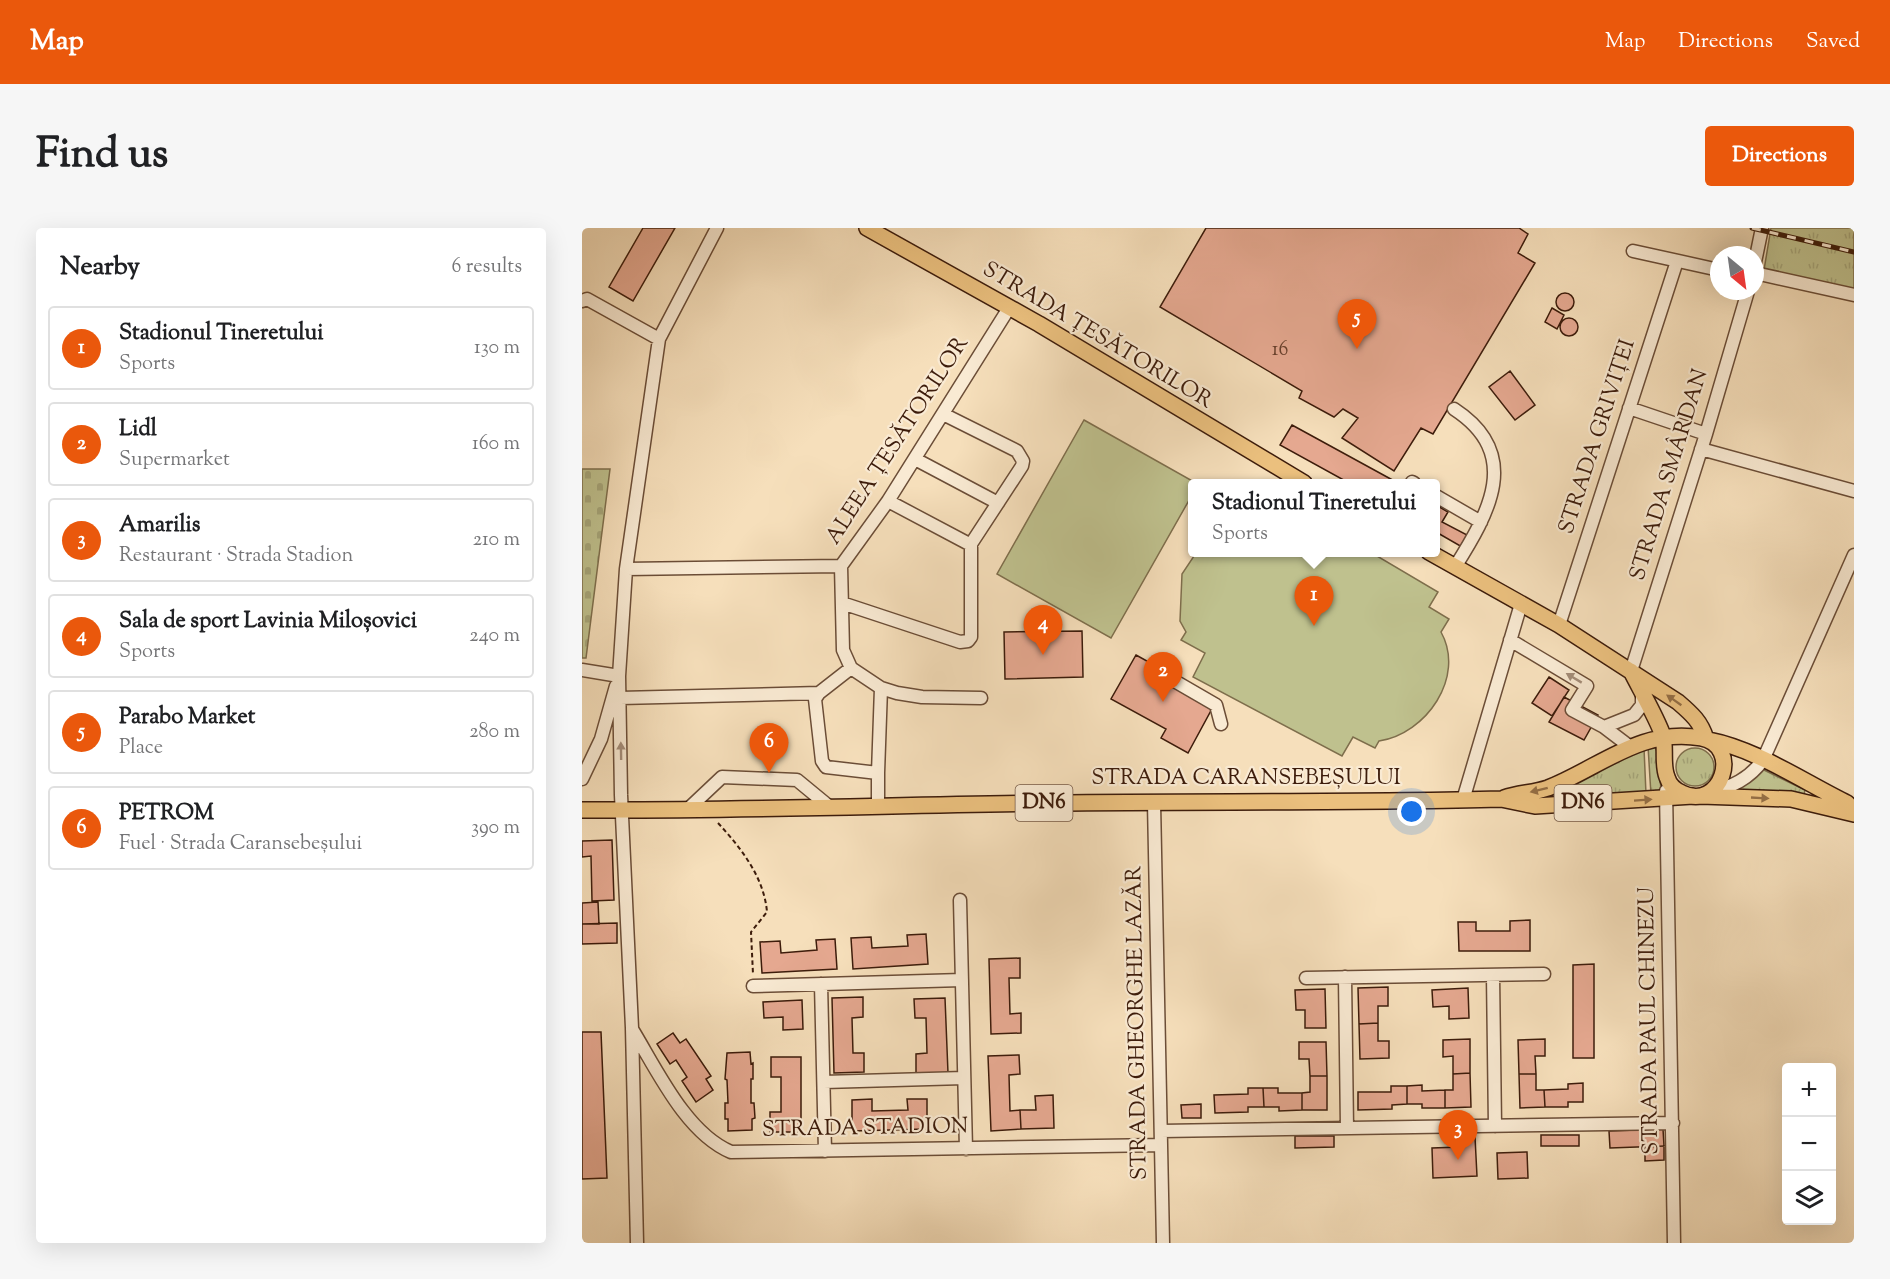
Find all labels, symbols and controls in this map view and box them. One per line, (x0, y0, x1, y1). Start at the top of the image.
text: Map (30, 22, 84, 62)
text: Map (1605, 27, 1645, 57)
text: Directions (1678, 27, 1773, 57)
text: Saved (1806, 27, 1860, 57)
text: Find us (36, 126, 168, 186)
button: Directions (1705, 126, 1854, 186)
north arrow (1710, 246, 1764, 300)
text: Nearby (60, 249, 140, 286)
text: 6 results (452, 253, 522, 282)
street label: STRADA ȚESĂTORILOR (976, 254, 1218, 418)
pin: 5 (1338, 300, 1376, 349)
text: Stadionul Tineretului (119, 318, 323, 350)
street label: ALEEA ȚESĂTORILOR (819, 330, 978, 551)
text: 1 (78, 334, 85, 363)
text: 130 m (474, 334, 520, 363)
street label: STRADA GRIVIȚEI (1551, 335, 1645, 539)
house number: 16 (1272, 336, 1288, 365)
text: Sports (119, 350, 175, 379)
street label: STRADA SMÂRDAN (1623, 365, 1717, 585)
text: Lidl (119, 414, 157, 446)
text: 2 (77, 430, 86, 459)
text: 160 m (472, 430, 520, 459)
text: Supermarket (119, 446, 230, 475)
popup (1188, 479, 1440, 557)
text: Stadionul Tineretului (1212, 488, 1416, 520)
text: Amarilis (119, 510, 200, 542)
text: Sports (1212, 520, 1268, 549)
text: 3 (77, 526, 86, 555)
text: 210 m (473, 526, 520, 555)
text: Restaurant · Strada Stadion (119, 542, 353, 571)
pin: 1 (1294, 576, 1334, 626)
text: Sala de sport Lavinia Miloșovici (119, 606, 417, 638)
pin: 4 (1024, 606, 1062, 655)
text: 4 (76, 622, 87, 651)
text: 240 m (469, 622, 520, 651)
text: Sports (119, 638, 175, 667)
pin: 2 (1144, 652, 1182, 702)
one-way arrow (1565, 673, 1582, 683)
one-way arrow (1667, 694, 1683, 706)
text: Parabo Market (119, 702, 255, 734)
text: 5 (78, 718, 85, 747)
text: 280 m (469, 718, 520, 747)
pin: 6 (750, 724, 789, 773)
text: Place (119, 734, 163, 763)
one-way arrow (616, 742, 626, 761)
street label: STRADA CARANSEBEȘULUI (1091, 763, 1401, 795)
road number: DN6 (1016, 785, 1072, 821)
one-way arrow (1530, 785, 1548, 795)
road number: DN6 (1554, 785, 1612, 821)
one-way arrow (1750, 793, 1769, 802)
one-way arrow (1633, 795, 1652, 804)
your location (1397, 797, 1426, 826)
text: PETROM (119, 798, 214, 830)
text: 6 (77, 814, 86, 843)
text: 390 m (471, 814, 520, 843)
text: Fuel · Strada Caransebeșului (119, 830, 362, 859)
street label: STRADA GHEORGHE LAZĂR (1119, 865, 1157, 1180)
street label: STRADA PAUL CHINEZU (1632, 887, 1668, 1155)
map controls (1782, 1063, 1836, 1225)
button: + (1782, 1063, 1836, 1117)
pin: 3 (1438, 1110, 1478, 1160)
street label: STRADA STADION (762, 1111, 968, 1147)
button: − (1782, 1117, 1836, 1171)
button: layers (1782, 1171, 1836, 1225)

